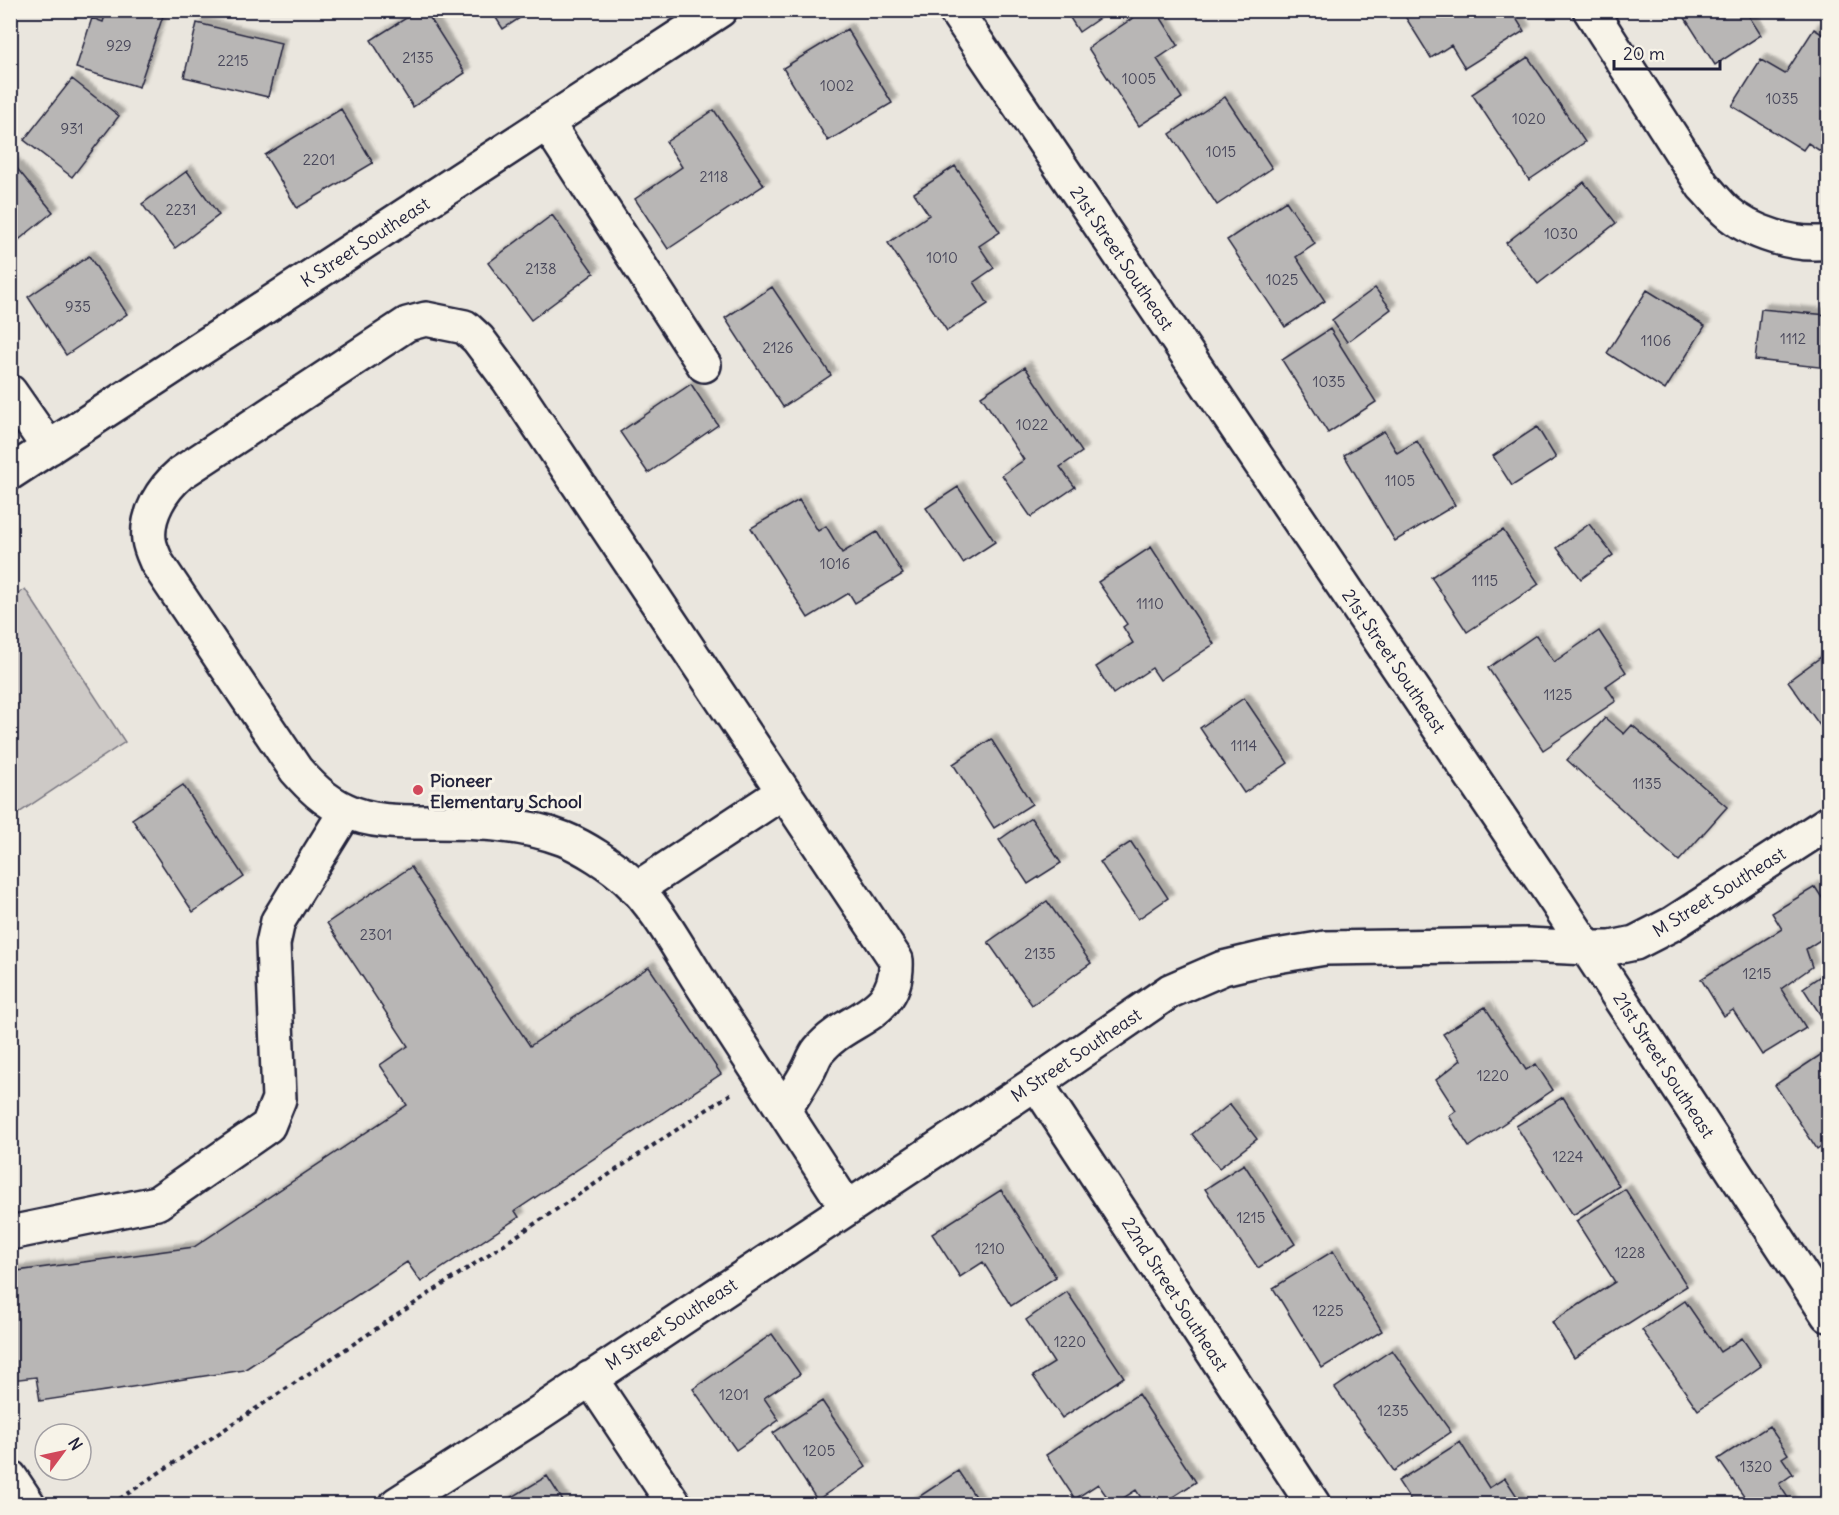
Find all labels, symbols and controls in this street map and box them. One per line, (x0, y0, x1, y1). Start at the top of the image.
scale bar (1614, 33, 1720, 71)
house number: 929 (106, 36, 132, 55)
text: 20 m (1623, 42, 1665, 65)
house number: 2135 (402, 48, 434, 67)
house number: 2215 (217, 51, 249, 70)
house number: 1005 (1122, 69, 1156, 88)
house number: 1002 (820, 76, 854, 95)
house number: 1035 (1766, 89, 1798, 108)
house number: 1020 (1512, 109, 1546, 128)
house number: 931 (61, 119, 83, 138)
house number: 1015 (1206, 142, 1236, 161)
house number: 2201 (303, 150, 335, 169)
house number: 2118 (700, 167, 728, 186)
street label: 21st Street Southeast (1065, 181, 1179, 335)
street label: K Street Southeast (296, 192, 434, 292)
house number: 2231 (166, 200, 196, 219)
house number: 1030 (1544, 224, 1578, 243)
house number: 1010 (926, 248, 958, 267)
house number: 2138 (525, 259, 557, 278)
house number: 1025 (1266, 270, 1298, 289)
house number: 935 (65, 297, 91, 316)
house number: 1112 (1780, 329, 1806, 348)
house number: 1106 (1641, 331, 1671, 350)
house number: 2126 (762, 338, 794, 357)
house number: 1035 (1313, 372, 1345, 391)
house number: 1022 (1016, 415, 1048, 434)
house number: 1105 (1385, 471, 1415, 490)
house number: 1016 (820, 554, 850, 573)
house number: 1115 (1472, 571, 1498, 590)
street label: 21st Street Southeast (1337, 584, 1451, 738)
house number: 1110 (1136, 594, 1164, 613)
house number: 1125 (1544, 685, 1572, 704)
house number: 1114 (1231, 736, 1258, 755)
place label: Pioneer Elementary School (430, 769, 582, 813)
house number: 1135 (1632, 774, 1662, 793)
marker: Pioneer Elementary School (411, 783, 425, 797)
street label: M Street Southeast (1648, 842, 1790, 942)
house number: 2301 (360, 925, 392, 944)
house number: 2135 (1024, 944, 1056, 963)
house number: 1215 (1743, 964, 1771, 983)
street label: 21st Street Southeast (1608, 988, 1720, 1142)
street label: M Street Southeast (1006, 1003, 1146, 1107)
house number: 1220 (1477, 1066, 1509, 1085)
house number: 1224 (1553, 1147, 1584, 1166)
house number: 1215 (1237, 1208, 1265, 1227)
street label: 22nd Street Southeast (1117, 1213, 1233, 1375)
house number: 1210 (975, 1239, 1005, 1258)
house number: 1228 (1614, 1243, 1646, 1262)
street label: M Street Southeast (601, 1273, 741, 1375)
house number: 1225 (1312, 1301, 1344, 1320)
house number: 1220 (1054, 1332, 1086, 1351)
house number: 1201 (719, 1385, 749, 1404)
house number: 1235 (1377, 1401, 1409, 1420)
north arrow (33, 1422, 93, 1482)
text: N (64, 1434, 87, 1454)
house number: 1205 (803, 1441, 835, 1460)
house number: 1320 (1740, 1457, 1772, 1476)

